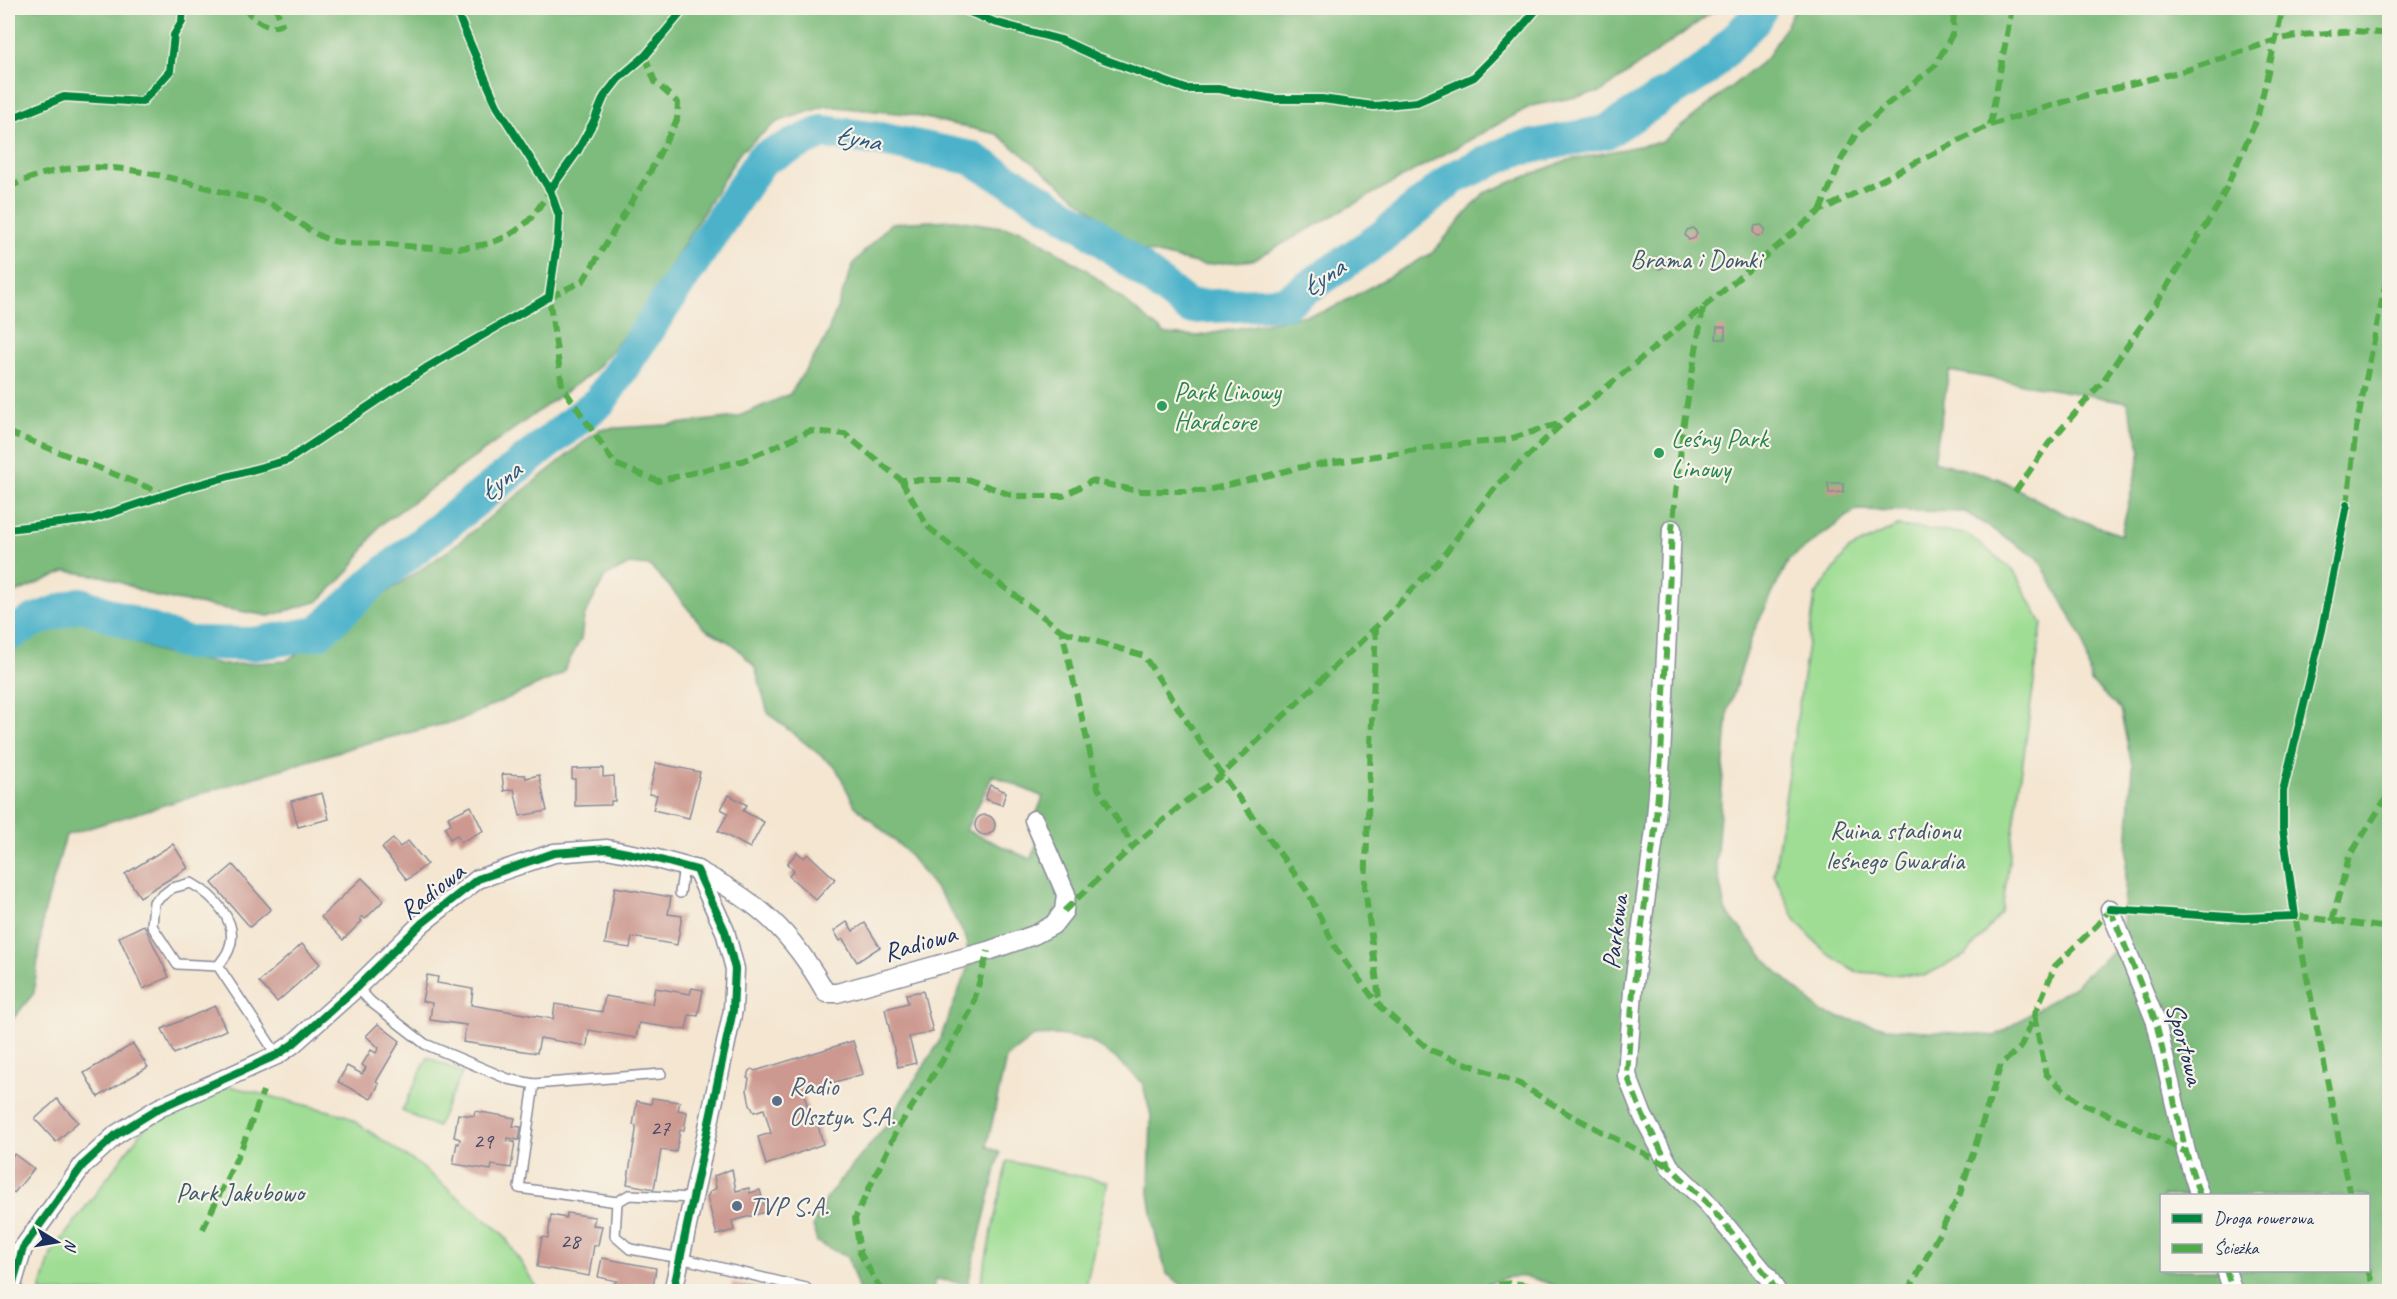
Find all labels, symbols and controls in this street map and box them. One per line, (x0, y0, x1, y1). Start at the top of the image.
water label: Łyna (833, 117, 885, 159)
park label: Brama i Domki (1630, 243, 1765, 276)
water label: Łyna (1295, 249, 1353, 304)
place label: Park Linowy Hardcore (1174, 375, 1283, 438)
marker: Park Linowy Hardcore (1155, 399, 1169, 413)
place label: Leśny Park Linowy (1671, 422, 1770, 485)
marker: Leśny Park Linowy (1652, 446, 1666, 460)
water label: Łyna (472, 452, 530, 508)
park label: Ruina stadionu leśnego Gwardia (1826, 814, 1966, 877)
street label: Radiowa (393, 854, 473, 927)
street label: Parkowa (1594, 891, 1636, 971)
street label: Radiowa (880, 916, 962, 969)
street label: Sportowa (2158, 1000, 2212, 1091)
place label: Radio Olsztyn S.A. (789, 1070, 896, 1133)
marker: Radio Olsztyn S.A. (770, 1094, 784, 1108)
house number: 27 (650, 1114, 671, 1142)
house number: 29 (473, 1127, 495, 1155)
park label: Park Jakubowo (176, 1176, 307, 1209)
place label: TVP S.A. (749, 1190, 830, 1223)
legend (2160, 1194, 2370, 1272)
marker: TVP S.A. (730, 1199, 744, 1213)
text: Droga rowerowa (2214, 1207, 2315, 1229)
north arrow (27, 1212, 87, 1272)
house number: 28 (560, 1227, 582, 1255)
text: Ścieżka (2214, 1237, 2260, 1259)
text: N (59, 1238, 82, 1254)

